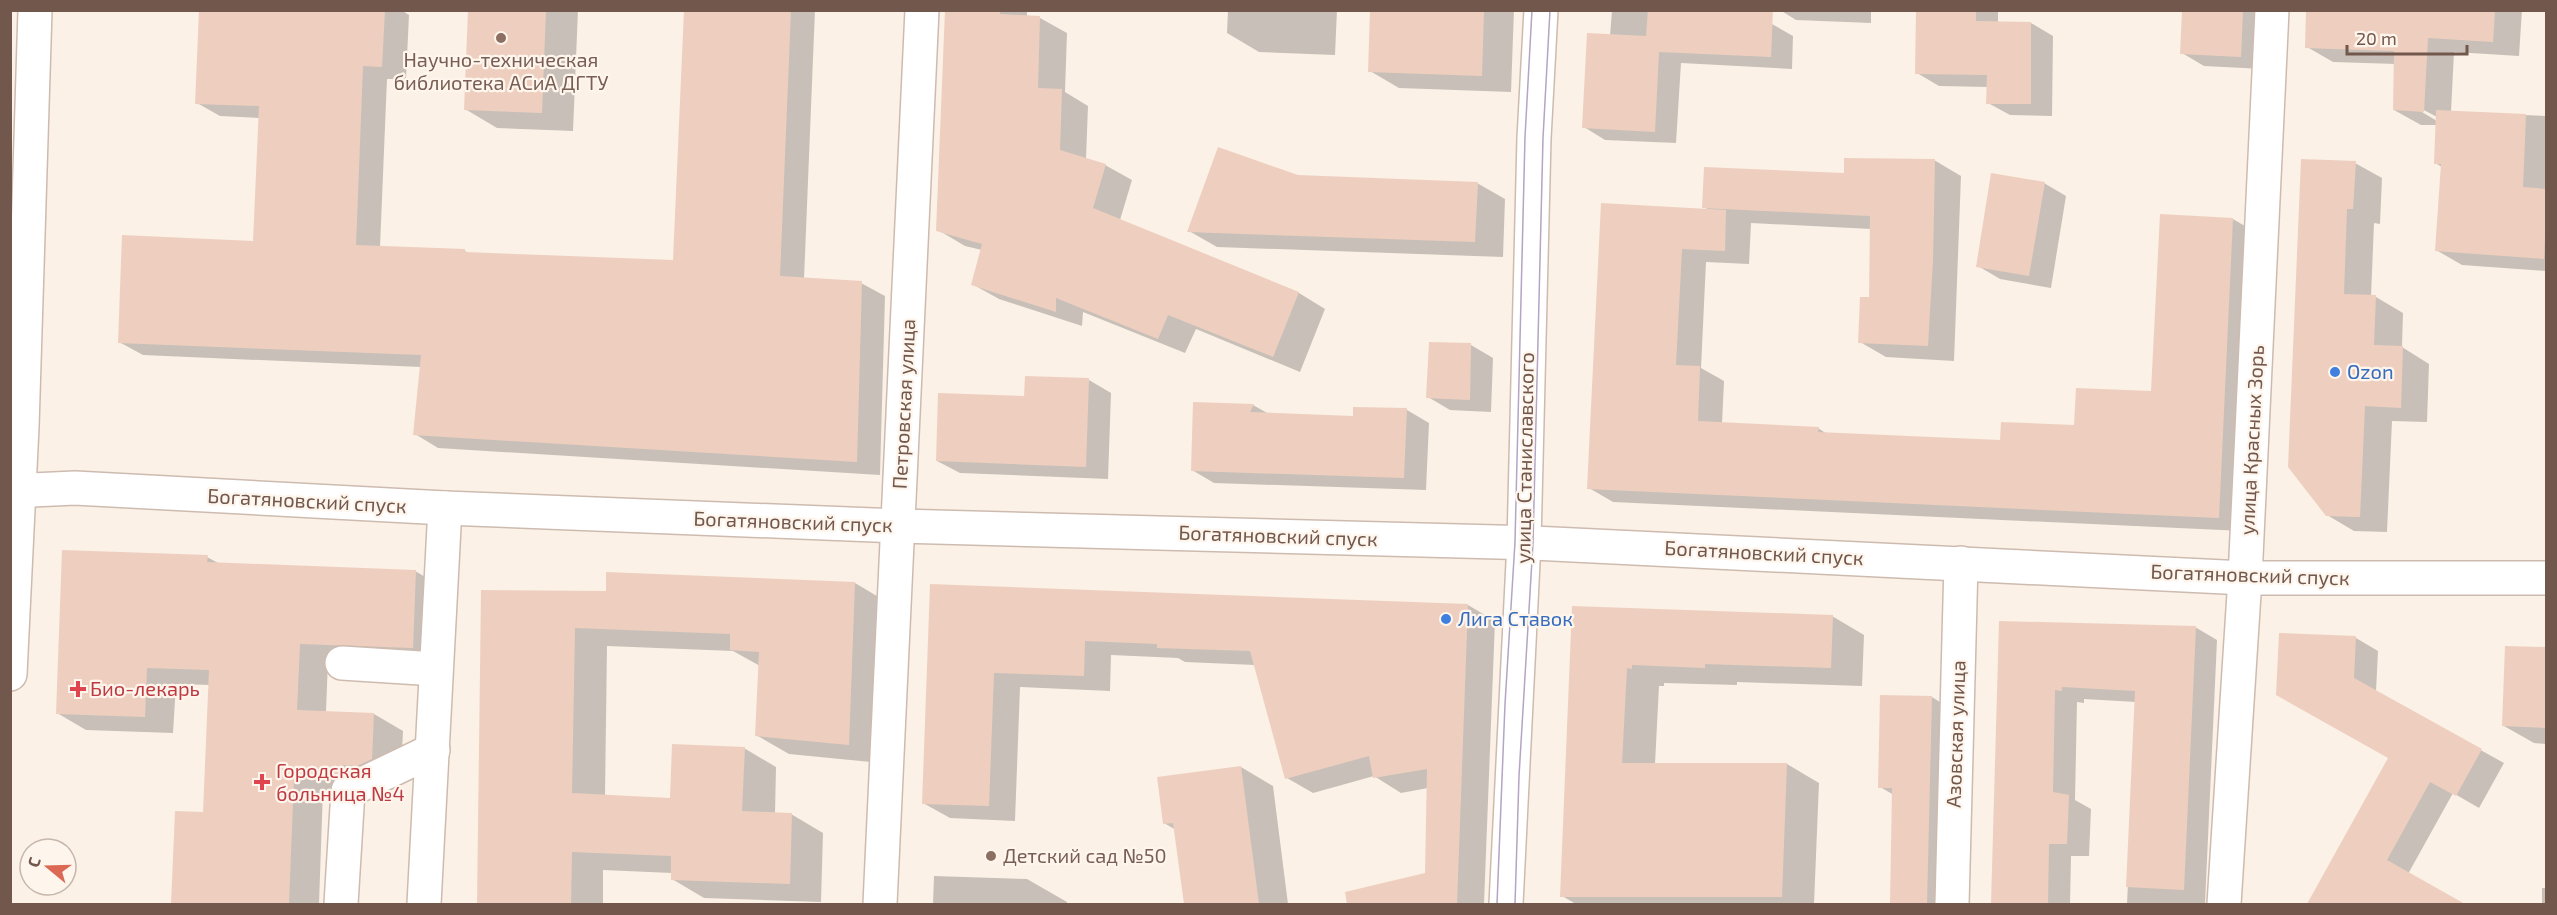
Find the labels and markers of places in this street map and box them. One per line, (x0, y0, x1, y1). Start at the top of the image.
marker: Научно-техническая библиотека АСиА ДГТУ (494, 31, 508, 45)
place label: Научно-техническая библиотека АСиА ДГТУ (393, 47, 609, 94)
place label: Ozon (2347, 359, 2394, 383)
marker: Ozon (2328, 365, 2342, 379)
place label: Лига Ставок (1458, 606, 1573, 630)
marker: Лига Ставок (1439, 612, 1453, 626)
place label: Био-лекарь (90, 676, 200, 700)
marker: Био-лекарь (71, 682, 85, 696)
place label: Городская больница №4 (276, 758, 405, 805)
marker: Городская больница №4 (253, 773, 271, 791)
place label: Детский сад №50 (1003, 843, 1167, 867)
marker: Детский сад №50 (984, 849, 998, 863)

